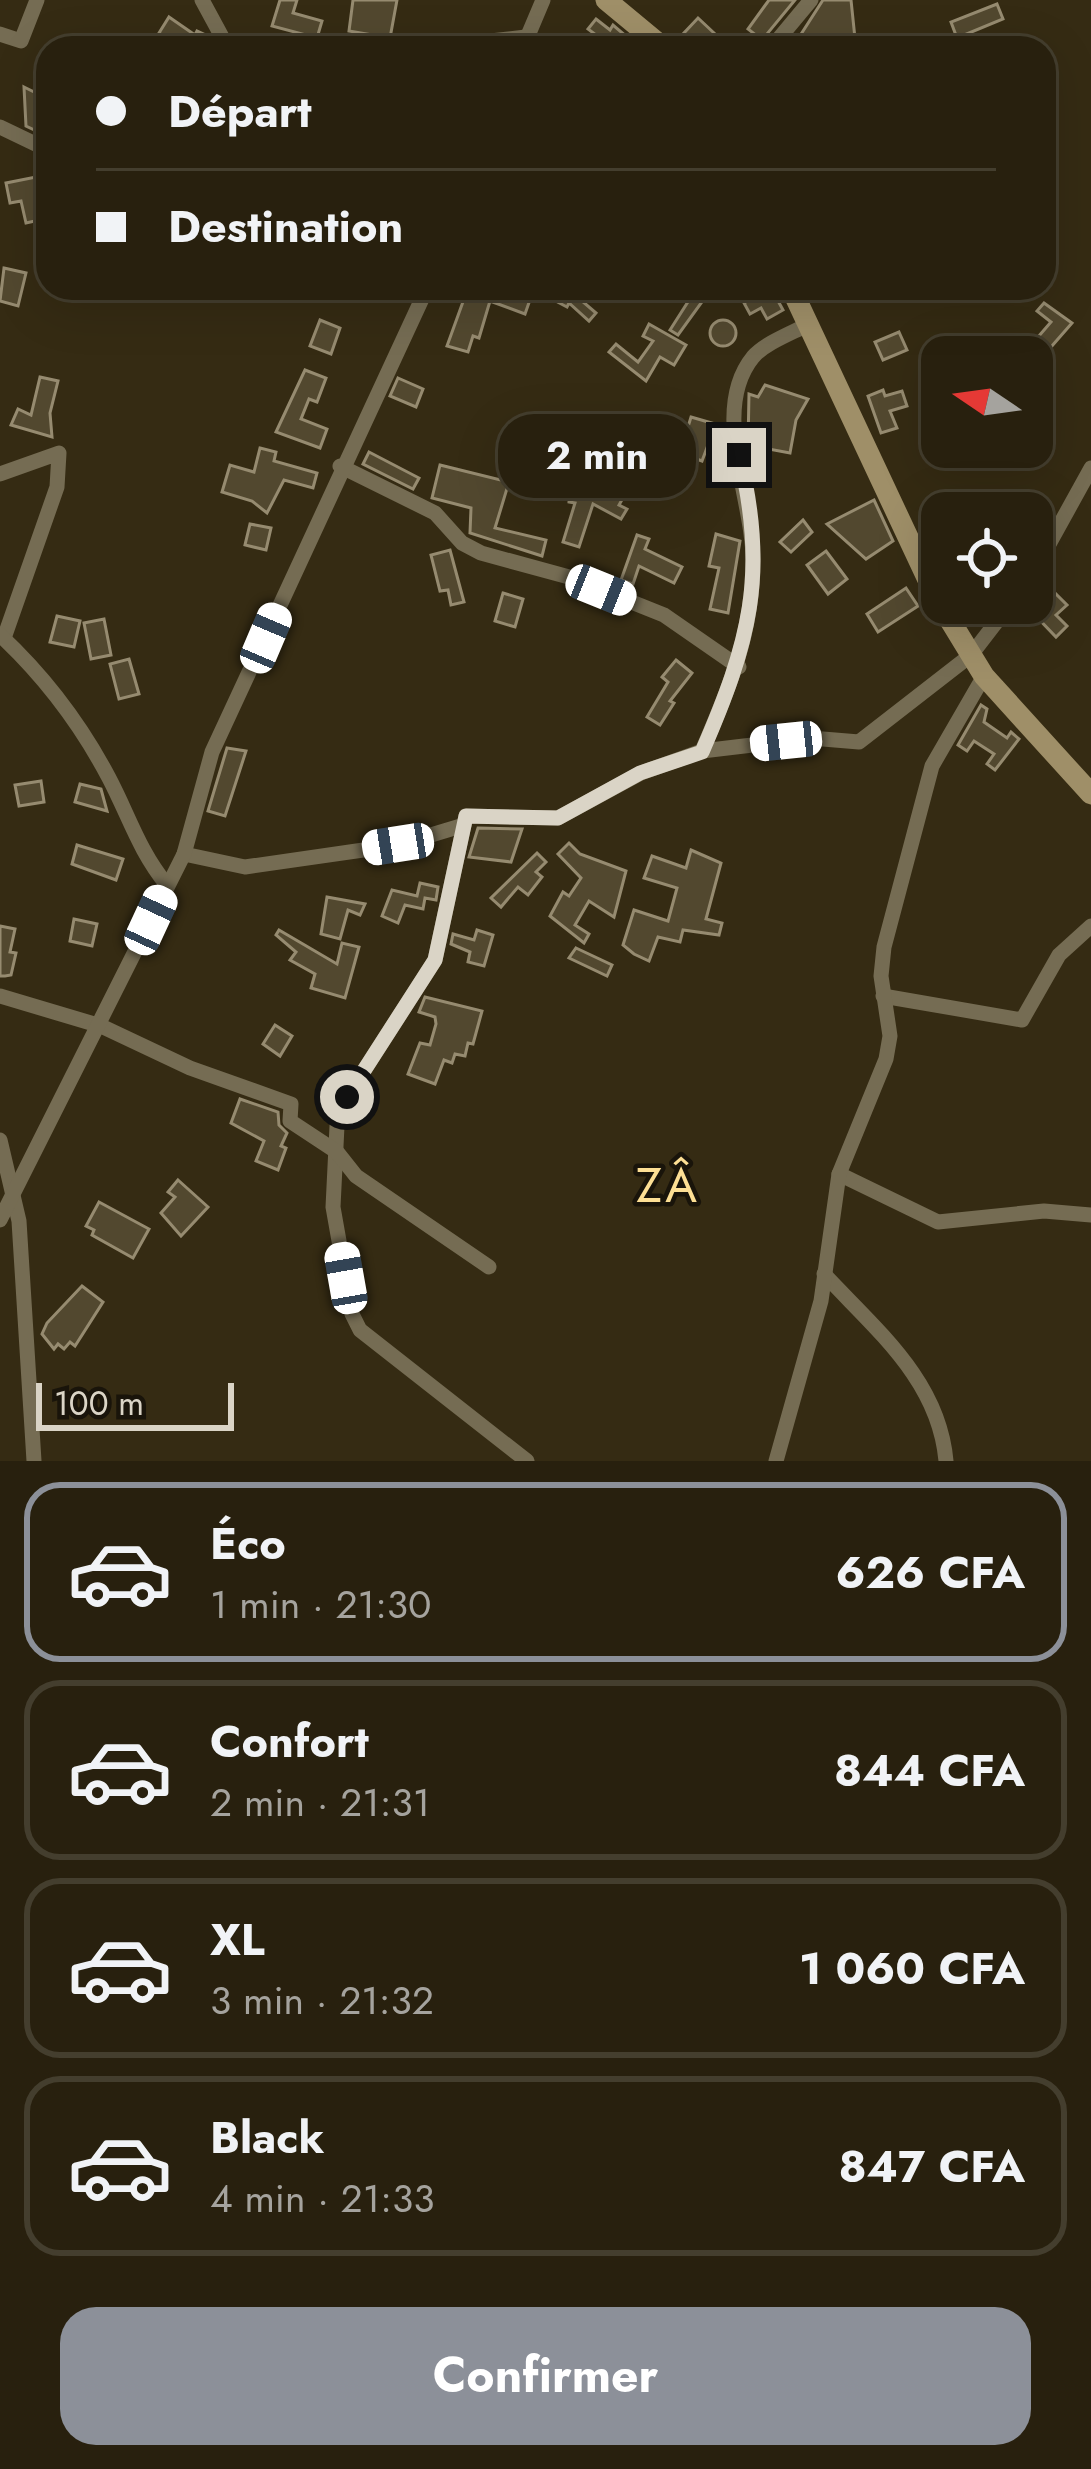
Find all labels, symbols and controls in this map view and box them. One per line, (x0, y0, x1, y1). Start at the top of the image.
text: Départ (168, 79, 312, 144)
text: Destination (168, 194, 403, 259)
north arrow (921, 336, 1053, 468)
map controls (921, 336, 1053, 624)
callout: 2 min (499, 413, 697, 497)
text: 2 min (546, 427, 648, 484)
route end (712, 428, 766, 482)
button: locate (921, 492, 1053, 624)
car (561, 560, 641, 620)
car (235, 598, 297, 678)
car (748, 719, 824, 763)
car (360, 821, 436, 867)
car (119, 880, 183, 960)
route start (320, 1070, 374, 1124)
district label: ZÂ (636, 1151, 700, 1220)
car (322, 1239, 370, 1317)
scale bar (36, 1377, 234, 1430)
text: 100 m (54, 1380, 144, 1427)
text: Éco (210, 1511, 286, 1576)
icon: car (66, 1518, 174, 1626)
text: 626 CFA (835, 1540, 1025, 1605)
text: 1 min · 21:30 (210, 1576, 432, 1633)
text: Confort (210, 1709, 369, 1774)
icon: car (66, 1716, 174, 1824)
text: 844 CFA (834, 1738, 1025, 1803)
text: 2 min · 21:31 (210, 1774, 430, 1831)
text: XL (210, 1907, 265, 1972)
icon: car (66, 1914, 174, 2022)
text: 1 060 CFA (799, 1936, 1025, 2001)
text: 3 min · 21:32 (210, 1972, 434, 2029)
text: Black (210, 2105, 324, 2170)
icon: car (66, 2112, 174, 2220)
text: 847 CFA (838, 2134, 1025, 2199)
text: 4 min · 21:33 (210, 2170, 435, 2227)
button: Confirmer (60, 2307, 1031, 2445)

